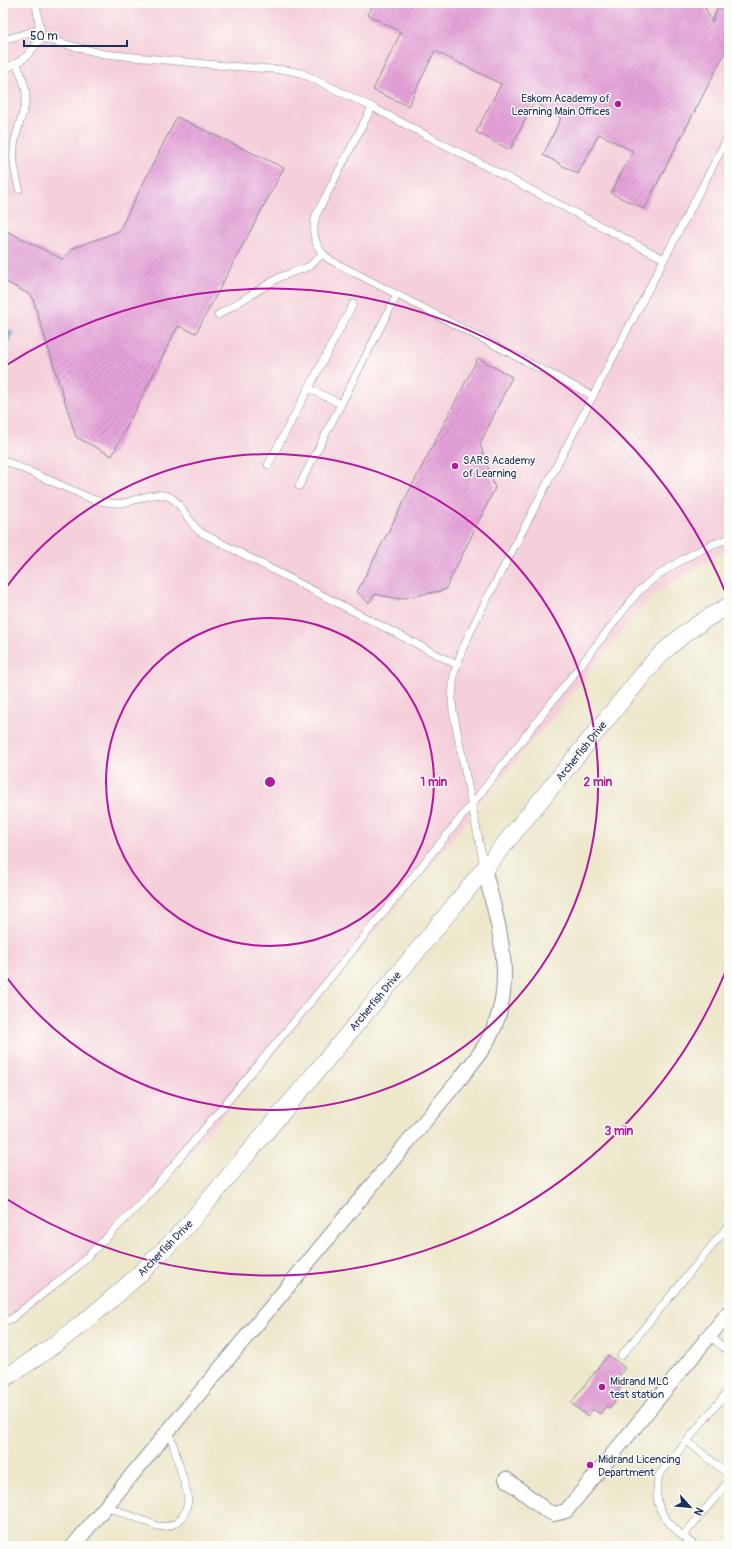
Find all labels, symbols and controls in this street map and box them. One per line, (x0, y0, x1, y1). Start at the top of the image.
scale bar (24, 22, 127, 48)
text: 50 m (30, 29, 58, 44)
place label: Eskom Academy of Learning Main Offices (512, 92, 611, 118)
marker: Eskom Academy of Learning Main Offices (613, 99, 623, 109)
place label: SARS Academy of Learning (463, 454, 535, 480)
marker: SARS Academy of Learning (450, 461, 460, 471)
street label: Archerfish Drive (553, 718, 610, 784)
centre of rings (263, 775, 277, 789)
text: 1 min (421, 775, 448, 790)
text: 2 min (584, 775, 613, 790)
street label: Archerfish Drive (347, 969, 404, 1034)
text: 3 min (605, 1124, 634, 1139)
street label: Archerfish Drive (135, 1217, 196, 1279)
place label: Midrand MLC test station (609, 1375, 669, 1401)
marker: Midrand MLC test station (597, 1382, 607, 1392)
place label: Midrand Licencing Department (598, 1453, 681, 1479)
marker: Midrand Licencing Department (585, 1460, 595, 1470)
north arrow (670, 1487, 710, 1527)
text: N (691, 1505, 706, 1518)

